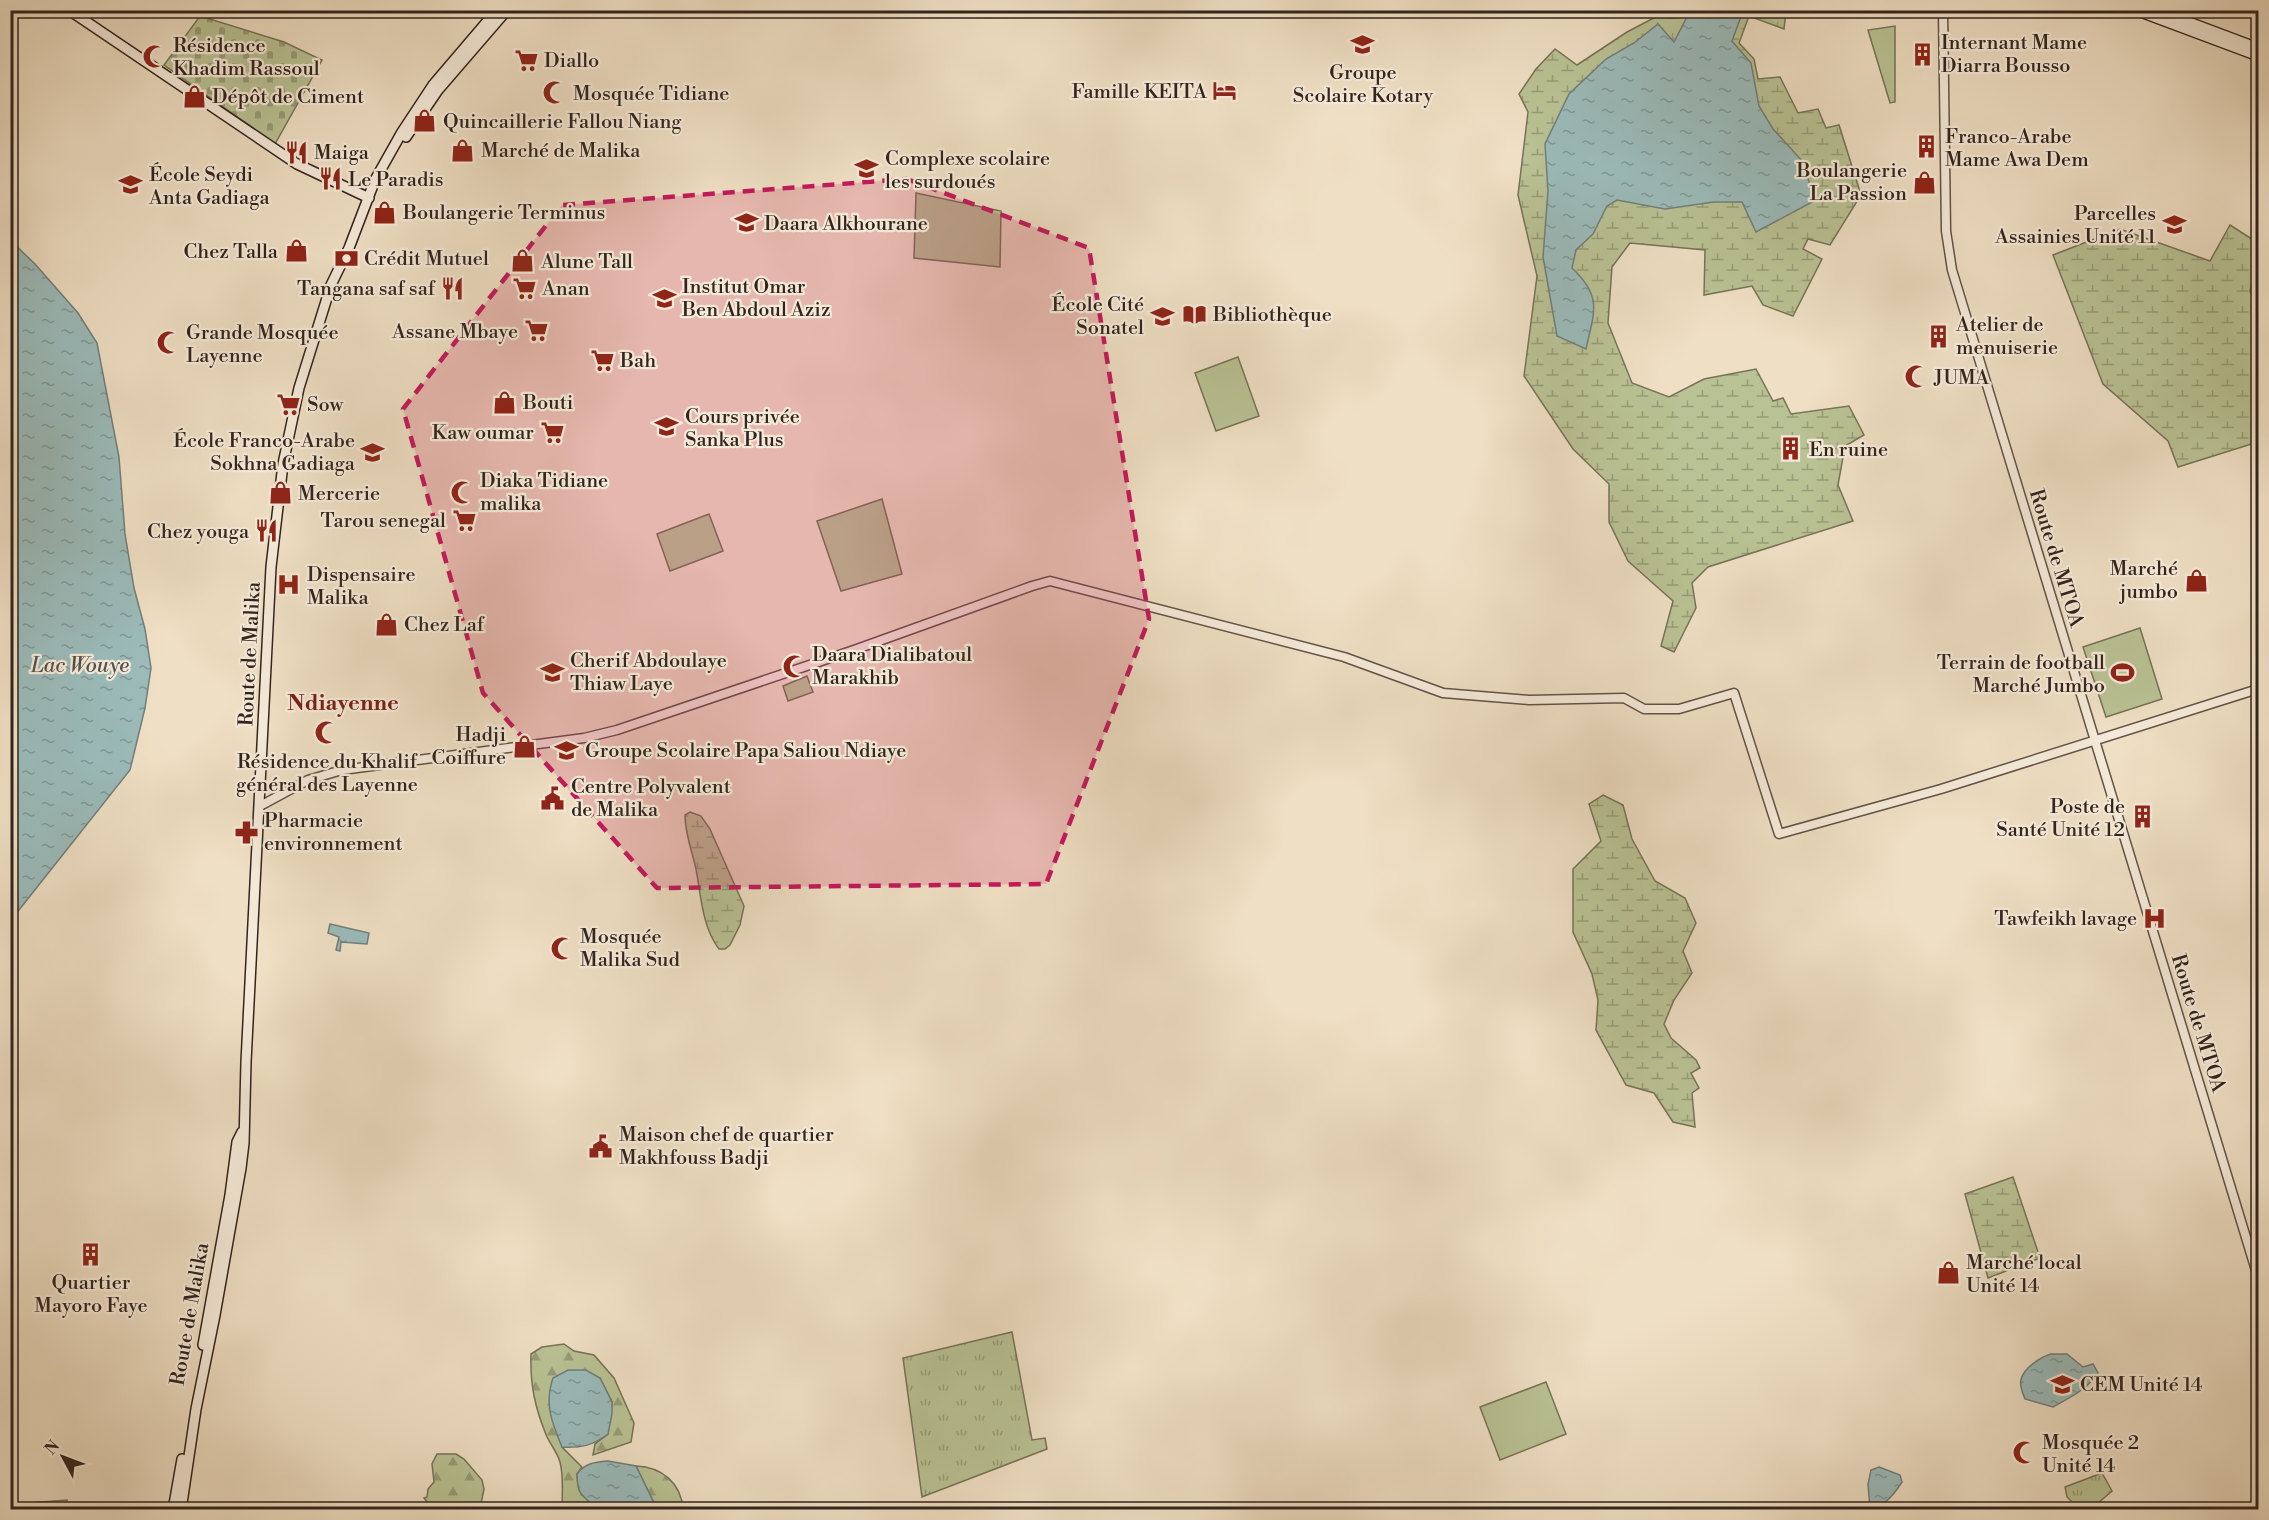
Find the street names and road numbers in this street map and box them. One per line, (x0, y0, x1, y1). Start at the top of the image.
street label: Route de MTOA (2023, 486, 2089, 632)
street label: Route de Malika (234, 580, 267, 727)
street label: Route de MTOA (2165, 951, 2231, 1097)
street label: Route de Malika (166, 1240, 215, 1388)

